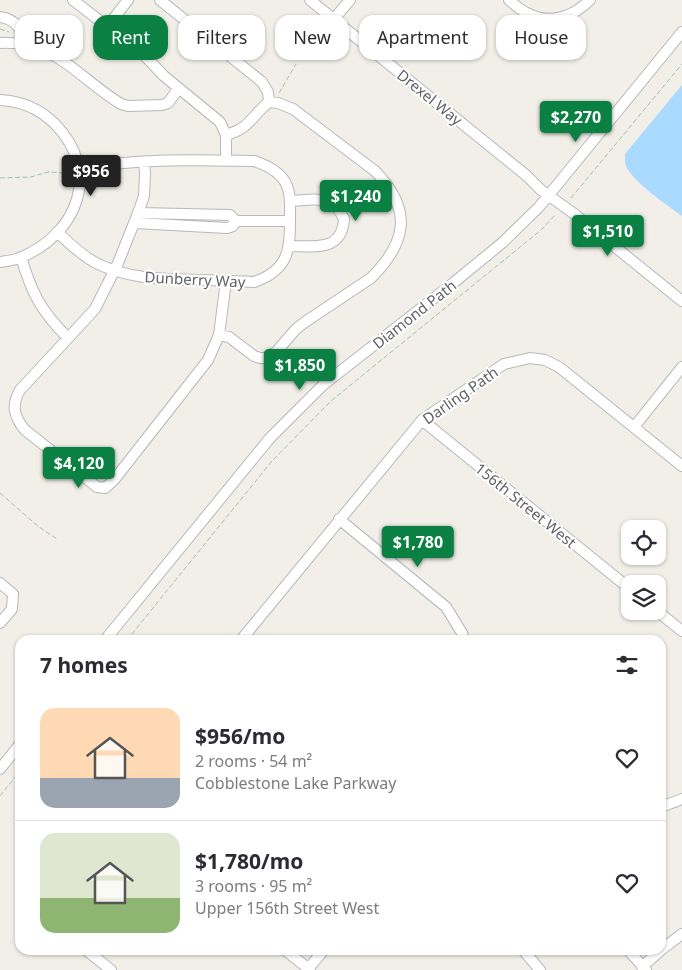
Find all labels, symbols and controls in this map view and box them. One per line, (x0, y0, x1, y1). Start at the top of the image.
chip: Buy (15, 15, 83, 60)
chip: Rent (93, 15, 168, 60)
chip: Filters (178, 15, 265, 60)
chip: New (275, 15, 349, 60)
chip: Apartment (359, 15, 486, 60)
chip: House (496, 15, 586, 60)
street label: Drexel Way (393, 64, 467, 130)
pin: $2,270 (535, 100, 617, 143)
text: $2,270 (551, 106, 601, 128)
pin: $956 (61, 154, 121, 197)
text: $956 (73, 160, 109, 182)
pin: $1,240 (315, 180, 397, 222)
text: $1,240 (331, 185, 381, 207)
pin: $1,510 (567, 214, 649, 257)
text: $1,510 (583, 220, 633, 242)
street label: Dunberry Way (144, 266, 246, 292)
street label: Diamond Path (368, 275, 460, 353)
pin: $1,850 (259, 348, 341, 391)
text: $1,850 (275, 354, 325, 376)
street label: Darling Path (418, 362, 502, 428)
pin: $4,120 (38, 446, 120, 489)
text: $4,120 (54, 452, 104, 474)
street label: 156th Street West (471, 458, 581, 552)
map controls (621, 520, 666, 620)
button: locate (621, 520, 666, 565)
pin: $1,780 (377, 526, 459, 568)
text: $1,780 (393, 531, 443, 553)
button: layers (621, 575, 666, 620)
text: 7 homes (40, 651, 128, 679)
icon: filters (613, 651, 641, 679)
text: $956/mo (195, 722, 285, 750)
icon: home (80, 728, 140, 788)
icon: heart (613, 744, 641, 772)
text: 2 rooms · 54 m² (195, 750, 312, 772)
text: Cobblestone Lake Parkway (195, 772, 396, 794)
text: $1,780/mo (195, 847, 303, 875)
icon: home (80, 853, 140, 913)
icon: heart (613, 869, 641, 897)
text: 3 rooms · 95 m² (195, 875, 312, 897)
text: Upper 156th Street West (195, 897, 379, 919)

